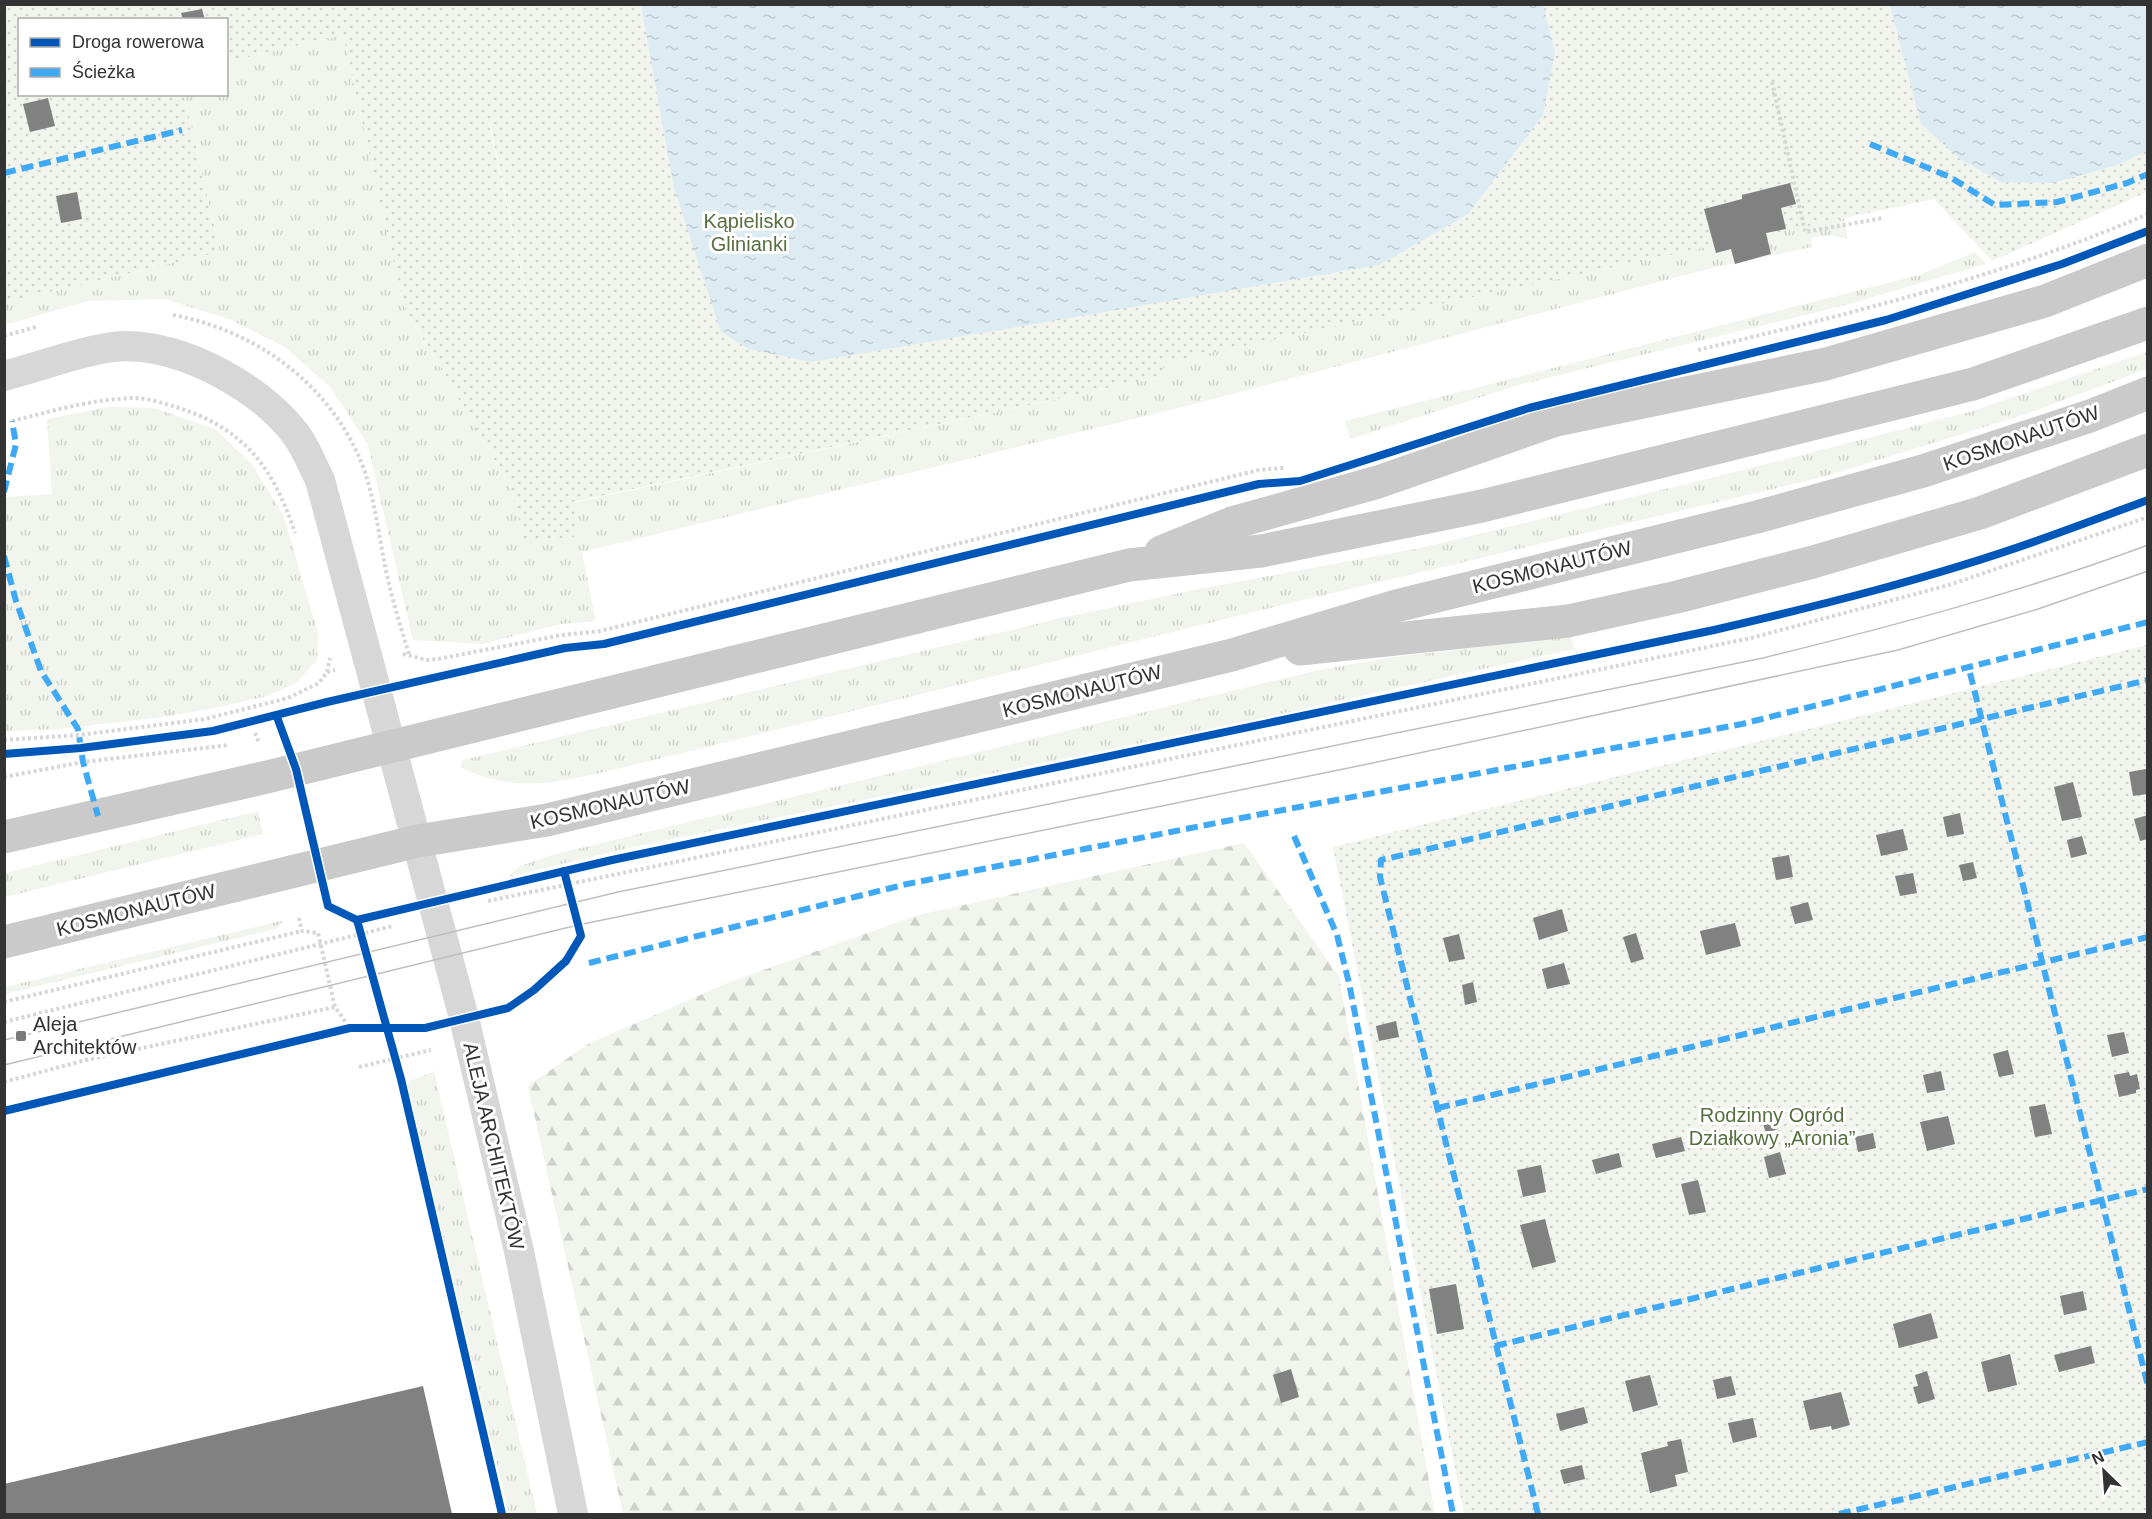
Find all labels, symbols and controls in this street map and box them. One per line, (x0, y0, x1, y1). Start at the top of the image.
legend (18, 18, 228, 96)
text: Droga rowerowa (72, 32, 205, 52)
text: Ścieżka (72, 61, 136, 82)
park label: Kąpielisko Glinianki (703, 210, 795, 255)
street label: KOSMONAUTÓW (1940, 401, 2102, 475)
street label: KOSMONAUTÓW (1470, 537, 1634, 597)
street label: KOSMONAUTÓW (1000, 661, 1164, 721)
street label: KOSMONAUTÓW (528, 775, 692, 833)
street label: KOSMONAUTÓW (54, 880, 218, 940)
place label: Aleja Architektów (33, 1013, 137, 1058)
marker: Aleja Architektów (14, 1029, 28, 1043)
street label: ALEJA ARCHITEKTÓW (459, 1040, 529, 1252)
park label: Rodzinny Ogród Działkowy „Aronia” (1689, 1104, 1855, 1149)
north arrow (2074, 1441, 2134, 1501)
text: N (2089, 1448, 2107, 1468)

